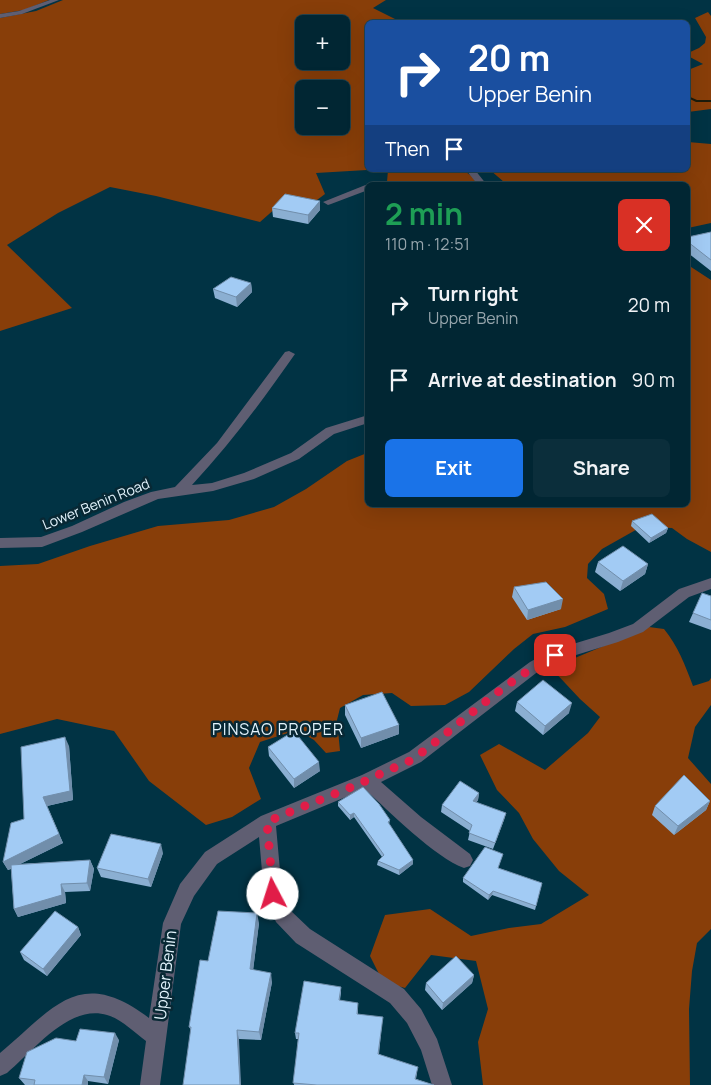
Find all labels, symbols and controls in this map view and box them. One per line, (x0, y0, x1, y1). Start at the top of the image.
map controls (295, 15, 350, 135)
button: + (295, 15, 350, 70)
text: 20 m (468, 34, 550, 82)
icon: right (385, 40, 450, 105)
text: Upper Benin (468, 79, 592, 109)
button: − (295, 80, 350, 135)
icon: arrive (440, 135, 468, 163)
text: Then (385, 136, 430, 162)
text: 2 min (385, 193, 463, 234)
button: close (618, 199, 670, 251)
text: 110 m · 12:51 (385, 233, 470, 255)
text: Turn right (428, 281, 518, 307)
icon: right (385, 291, 413, 319)
text: 20 m (628, 292, 670, 318)
text: Upper Benin (428, 307, 518, 329)
icon: arrive (385, 366, 413, 394)
text: Arrive at destination (428, 367, 617, 393)
text: 90 m (632, 367, 675, 393)
button: Exit (385, 439, 523, 497)
button: Share (533, 439, 670, 497)
street label: Lower Benin Road (39, 473, 152, 534)
pin (534, 634, 576, 676)
icon: arrive (541, 641, 569, 669)
district label: PINSAO PROPER (212, 718, 344, 740)
position arrow (246, 867, 298, 919)
street label: Upper Benin (149, 929, 181, 1021)

